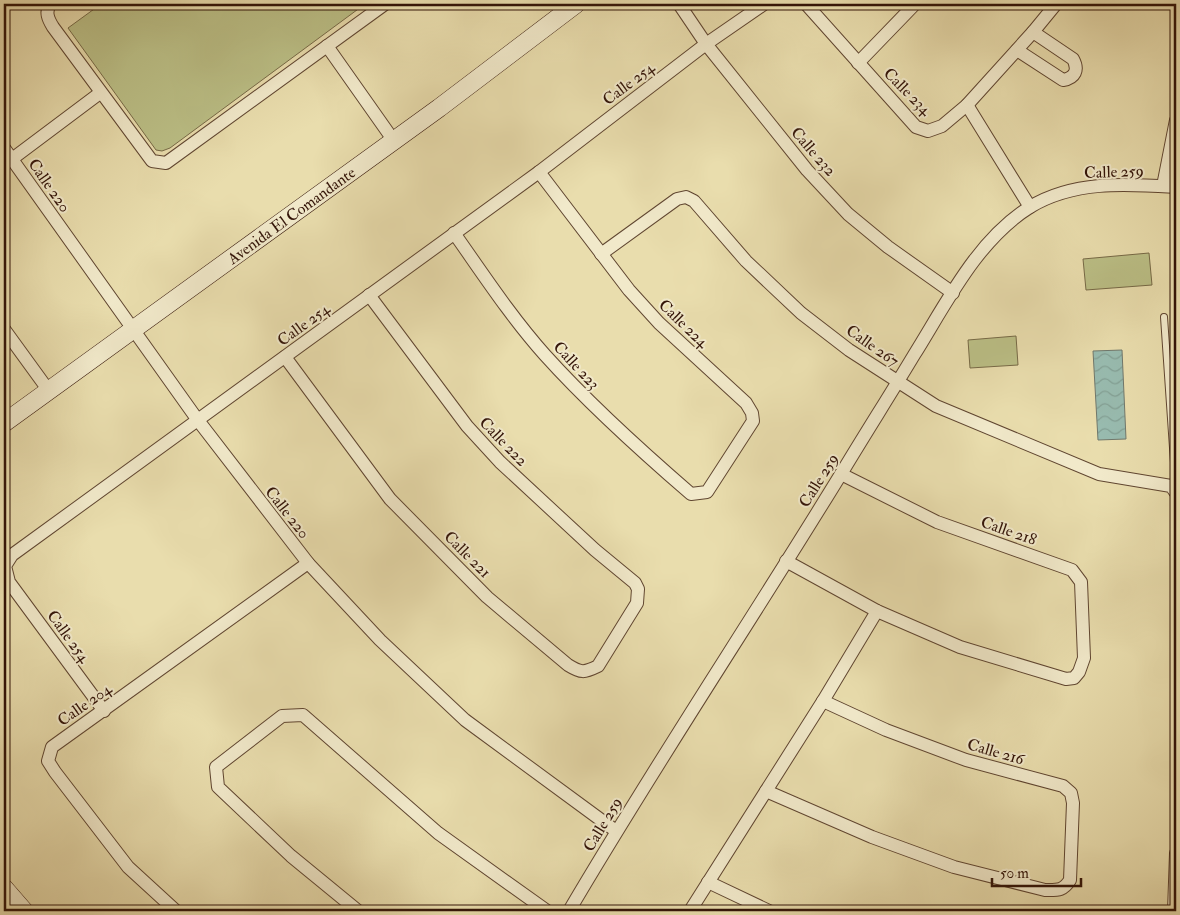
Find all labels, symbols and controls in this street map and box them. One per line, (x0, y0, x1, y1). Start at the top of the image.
street label: Calle 254 (599, 57, 660, 110)
street label: Calle 234 (879, 64, 936, 121)
street label: Calle 232 (786, 123, 840, 180)
street label: Calle 220 (24, 155, 75, 216)
street label: Calle 259 (1084, 161, 1144, 183)
street label: Avenida El Comandante (223, 162, 360, 270)
street label: Calle 224 (654, 295, 713, 353)
street label: Calle 254 (274, 298, 335, 350)
street label: Calle 267 (842, 320, 903, 372)
street label: Calle 223 (549, 337, 604, 394)
street label: Calle 222 (475, 413, 532, 470)
street label: Calle 259 (795, 450, 843, 511)
street label: Calle 220 (261, 482, 314, 543)
street label: Calle 218 (978, 512, 1040, 550)
street label: Calle 221 (440, 527, 495, 582)
street label: Calle 254 (43, 607, 95, 668)
street label: Calle 204 (54, 678, 117, 731)
street label: Calle 216 (965, 734, 1027, 770)
street label: Calle 259 (579, 794, 627, 855)
scale bar (992, 855, 1081, 887)
text: 50 m (1000, 864, 1029, 883)

